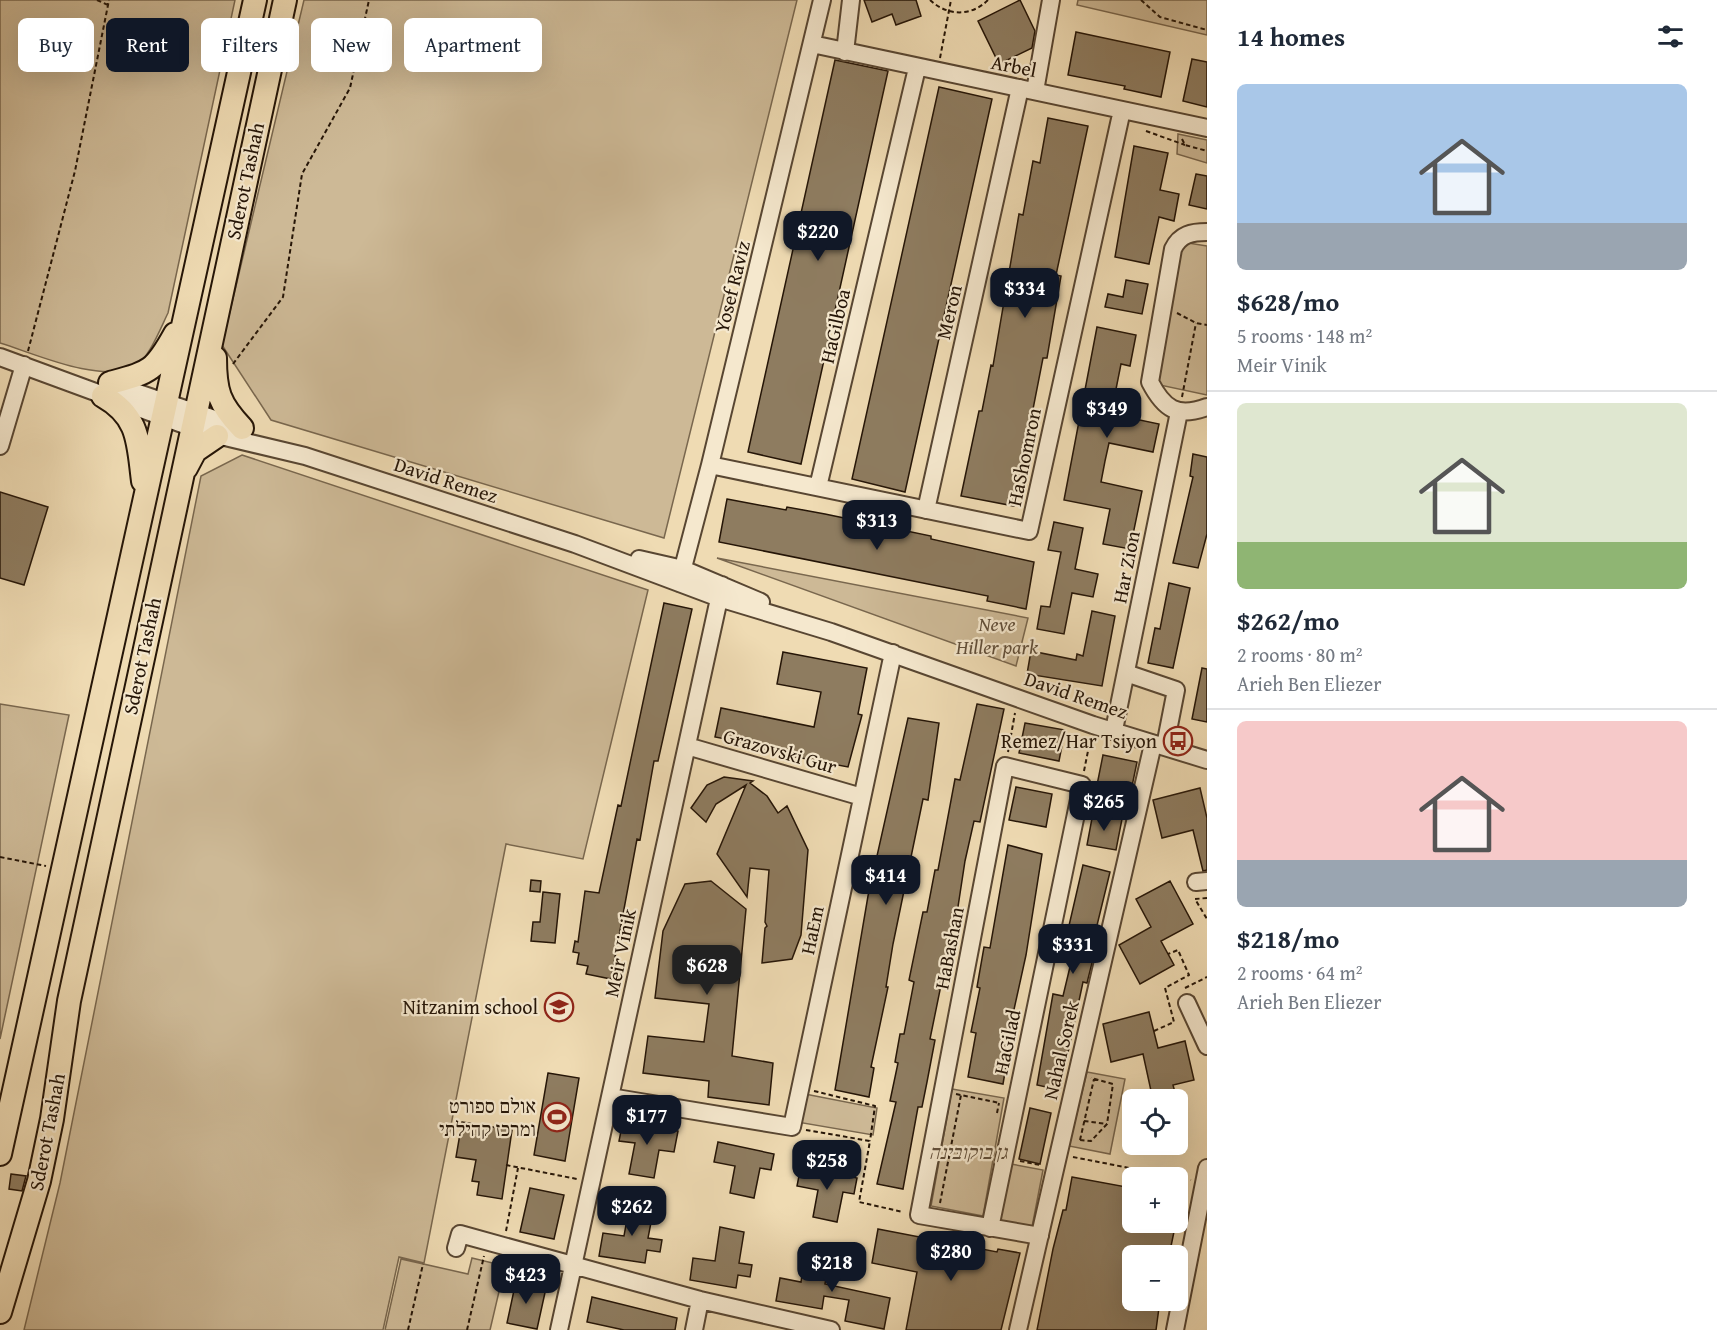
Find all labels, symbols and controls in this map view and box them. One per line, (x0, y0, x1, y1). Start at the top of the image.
text: 14 homes (1237, 17, 1345, 56)
chip: Buy (18, 18, 94, 72)
chip: Rent (106, 18, 189, 72)
chip: Filters (201, 18, 299, 72)
chip: New (311, 18, 392, 72)
chip: Apartment (404, 18, 542, 72)
icon: filters (1654, 20, 1687, 53)
street label: Arbel (989, 47, 1040, 84)
street label: Sderot Tashah (218, 120, 271, 242)
icon: home (1408, 123, 1516, 231)
pin: $220 (782, 211, 854, 262)
text: $220 (797, 216, 839, 245)
street label: Yosef Raviz (706, 237, 757, 336)
pin: $334 (989, 268, 1061, 319)
text: $334 (1004, 273, 1046, 302)
street label: Meron (928, 282, 969, 342)
text: $628/mo (1237, 282, 1339, 321)
street label: HaGilboa (812, 285, 857, 366)
text: 5 rooms · 148 m² (1237, 321, 1372, 350)
text: Meir Vinik (1237, 350, 1327, 379)
pin: $349 (1071, 388, 1143, 439)
text: $349 (1086, 393, 1128, 422)
street label: HaShomron (999, 405, 1048, 509)
icon: home (1408, 442, 1516, 550)
street label: David Remez (391, 449, 502, 510)
pin: $313 (841, 500, 913, 551)
text: $313 (856, 505, 898, 534)
street label: Har Zion (1104, 528, 1147, 606)
street label: Sderot Tashah (115, 595, 168, 717)
text: $262/mo (1237, 601, 1339, 640)
park label: Neve Hiller park (955, 609, 1039, 661)
text: 2 rooms · 80 m² (1237, 640, 1363, 669)
street label: David Remez (1021, 663, 1132, 726)
text: Arieh Ben Eliezer (1237, 669, 1381, 698)
street label: Grazovski Gur (720, 720, 840, 781)
bus stop icon: Remez/Har Tsiyon (1162, 725, 1194, 757)
place label: Remez/Har Tsiyon (1001, 726, 1157, 755)
icon: home (1408, 760, 1516, 868)
pin: $265 (1068, 781, 1140, 832)
text: $265 (1083, 786, 1125, 815)
pin: $414 (850, 855, 922, 906)
text: $414 (865, 860, 907, 889)
street label: HaEm (792, 902, 831, 957)
street label: HaBashan (926, 904, 971, 992)
street label: Meir Vinik (596, 905, 643, 1000)
text: $218/mo (1237, 919, 1339, 958)
pin: $331 (1037, 924, 1109, 975)
text: $331 (1052, 929, 1094, 958)
pin: $628 (671, 945, 743, 996)
text: $628 (686, 950, 728, 979)
text: 2 rooms · 64 m² (1237, 958, 1363, 987)
text: Arieh Ben Eliezer (1237, 987, 1381, 1016)
school or university icon: Nitzanim school (543, 991, 575, 1023)
place label: Nitzanim school (403, 992, 538, 1021)
street label: Nahal Sorek (1035, 997, 1086, 1102)
street label: HaGilad (985, 1006, 1028, 1077)
street label: Sderot Tashah (21, 1071, 72, 1193)
map controls (1122, 1089, 1188, 1311)
button: locate (1122, 1089, 1188, 1155)
place label: אולם ספורט ומרכז קהילתי (439, 1091, 536, 1143)
pin: $177 (611, 1095, 683, 1146)
text: $177 (626, 1100, 668, 1129)
sports icon: אולם ספורט ומרכז קהילתי (541, 1101, 573, 1133)
park label: גן בוקובינה (929, 1137, 1008, 1166)
pin: $258 (791, 1140, 863, 1191)
text: $258 (806, 1145, 848, 1174)
button: + (1122, 1167, 1188, 1233)
pin: $262 (596, 1186, 668, 1237)
text: $262 (611, 1191, 653, 1220)
pin: $280 (915, 1231, 987, 1282)
text: $280 (930, 1236, 972, 1265)
pin: $218 (796, 1242, 868, 1293)
button: − (1122, 1245, 1188, 1311)
text: $218 (811, 1247, 853, 1276)
pin: $423 (490, 1254, 562, 1305)
text: $423 (505, 1259, 547, 1288)

